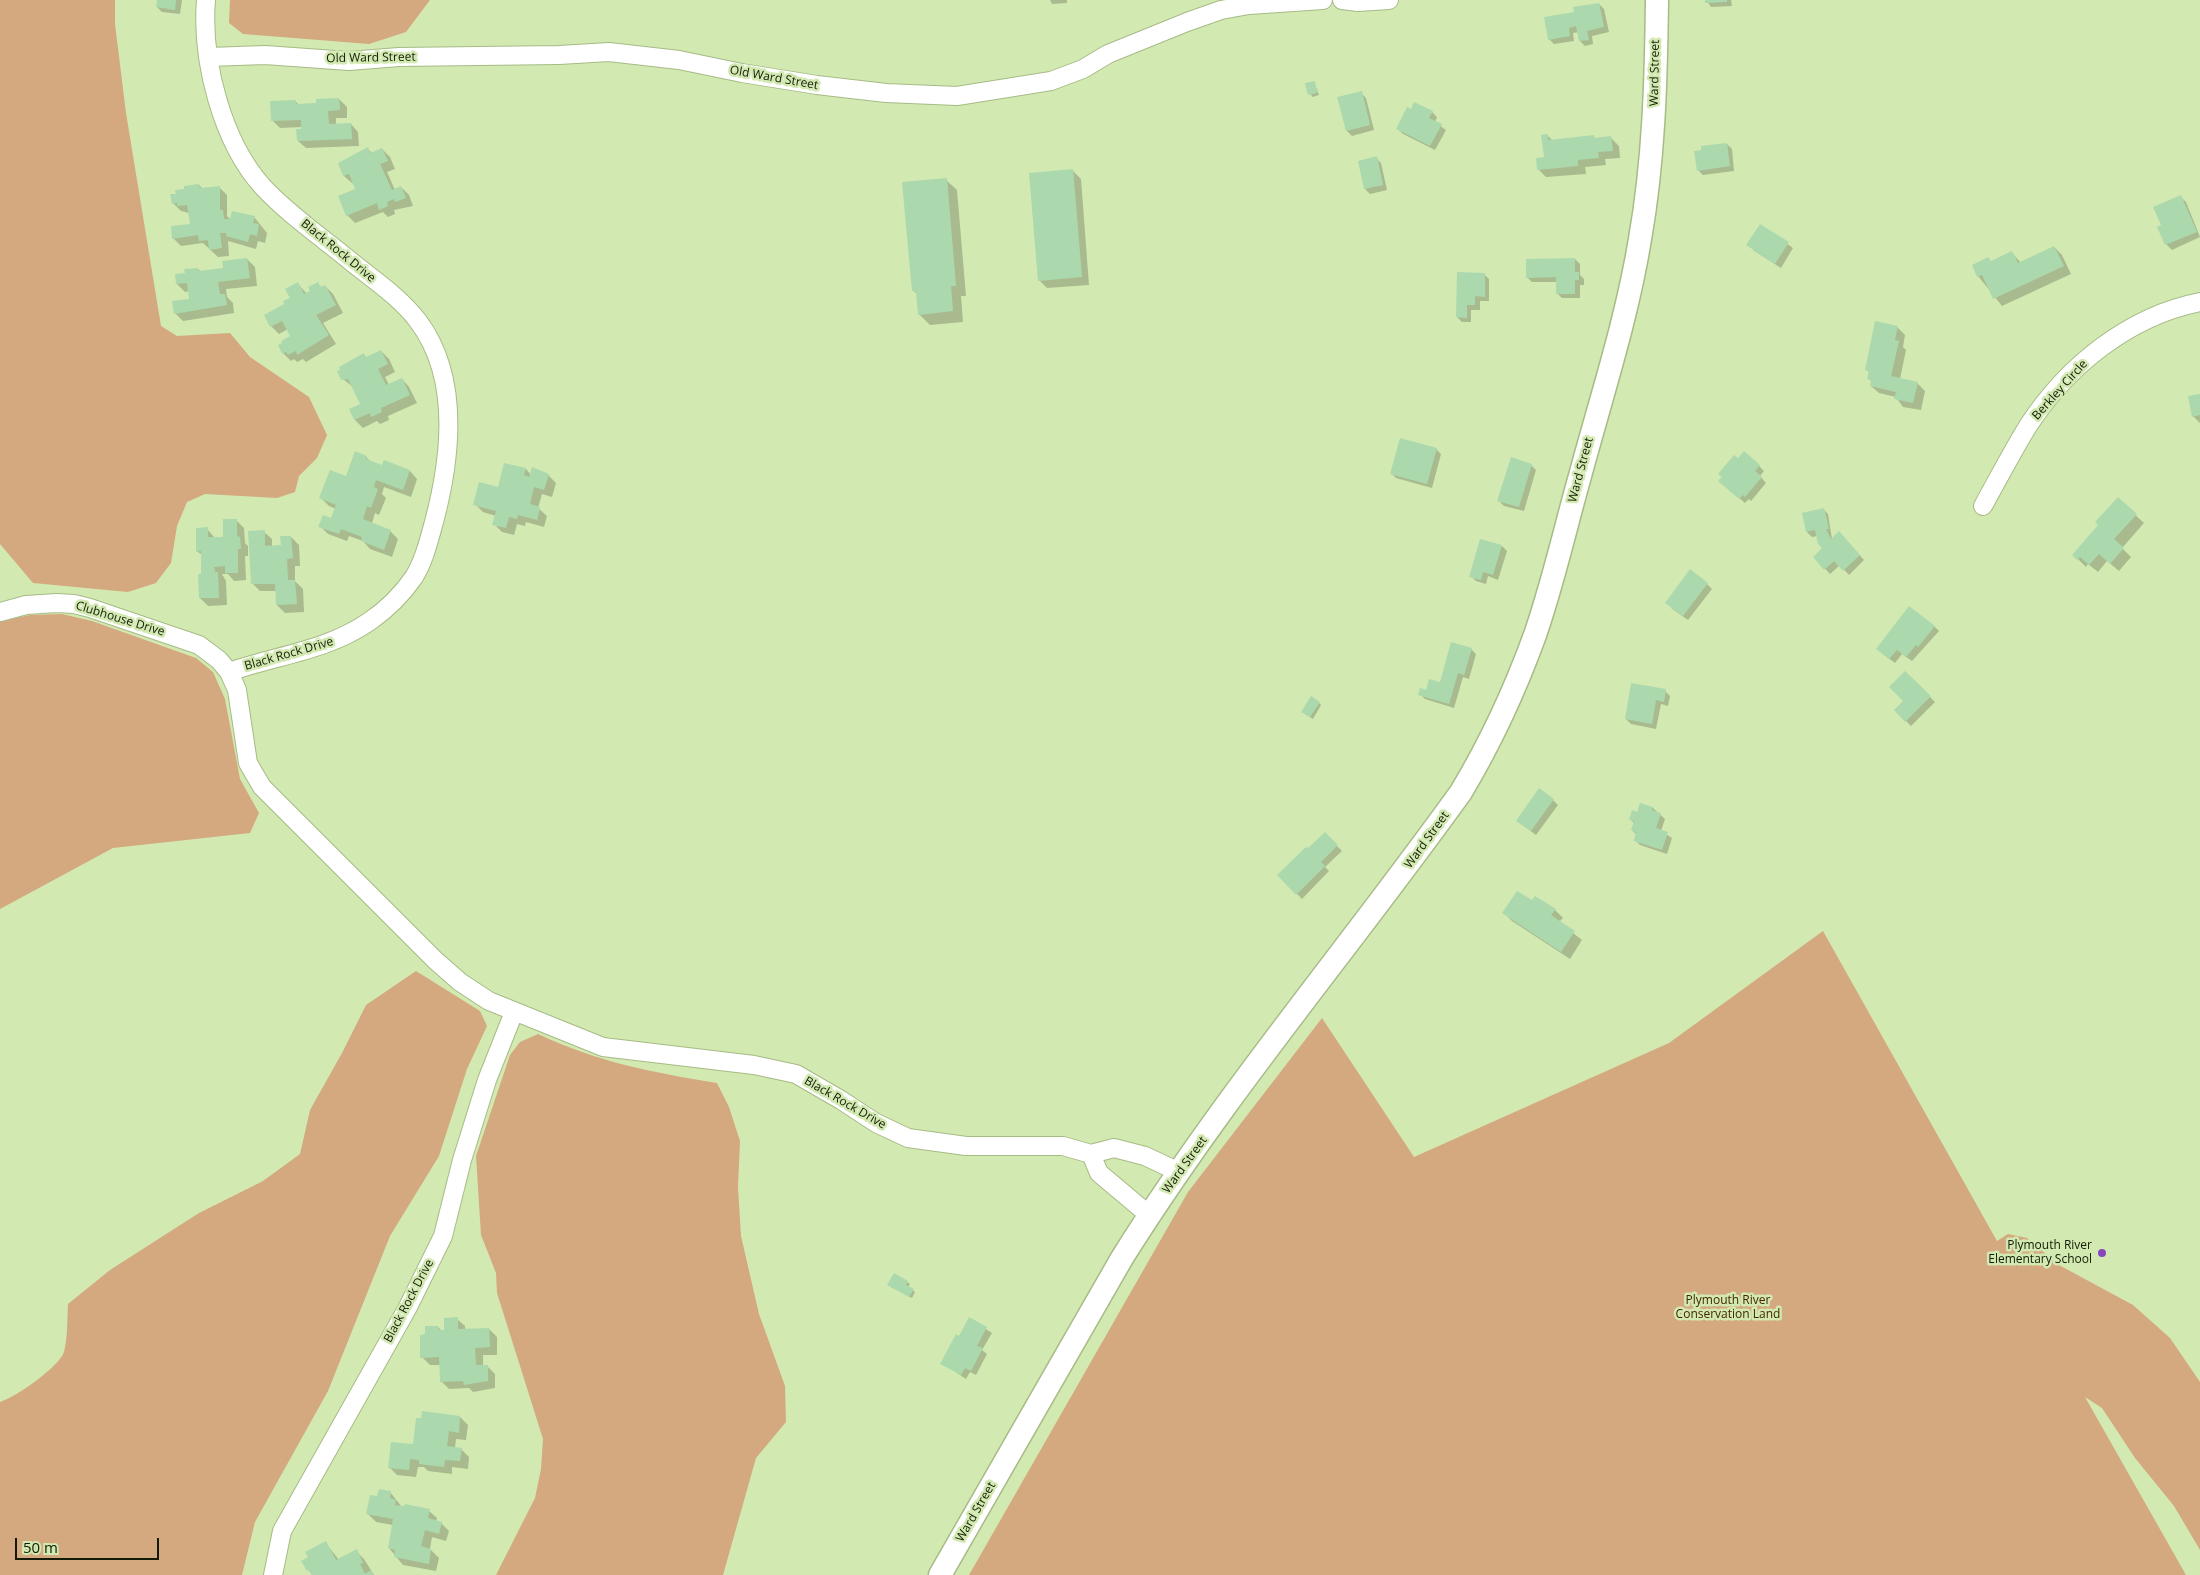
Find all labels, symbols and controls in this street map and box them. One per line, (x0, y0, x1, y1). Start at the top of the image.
street label: Ward Street (1647, 40, 1663, 106)
street label: Old Ward Street (326, 50, 416, 66)
street label: Old Ward Street (729, 63, 819, 93)
street label: Black Rock Drive (298, 217, 378, 285)
street label: Berkley Circle (2029, 357, 2091, 423)
street label: Ward Street (1565, 436, 1597, 504)
street label: Clubhouse Drive (74, 599, 166, 639)
street label: Black Rock Drive (243, 634, 335, 674)
street label: Ward Street (1402, 809, 1452, 871)
street label: Black Rock Drive (802, 1074, 888, 1132)
street label: Ward Street (1160, 1134, 1210, 1196)
place label: Plymouth River Elementary School (1988, 1239, 2092, 1267)
marker: Plymouth River Elementary School (2096, 1247, 2108, 1259)
street label: Black Rock Drive (381, 1257, 437, 1345)
park label: Plymouth River Conservation Land (1676, 1294, 1780, 1322)
street label: Ward Street (953, 1480, 999, 1544)
scale bar (18, 1528, 161, 1560)
text: 50 m (23, 1537, 58, 1557)

